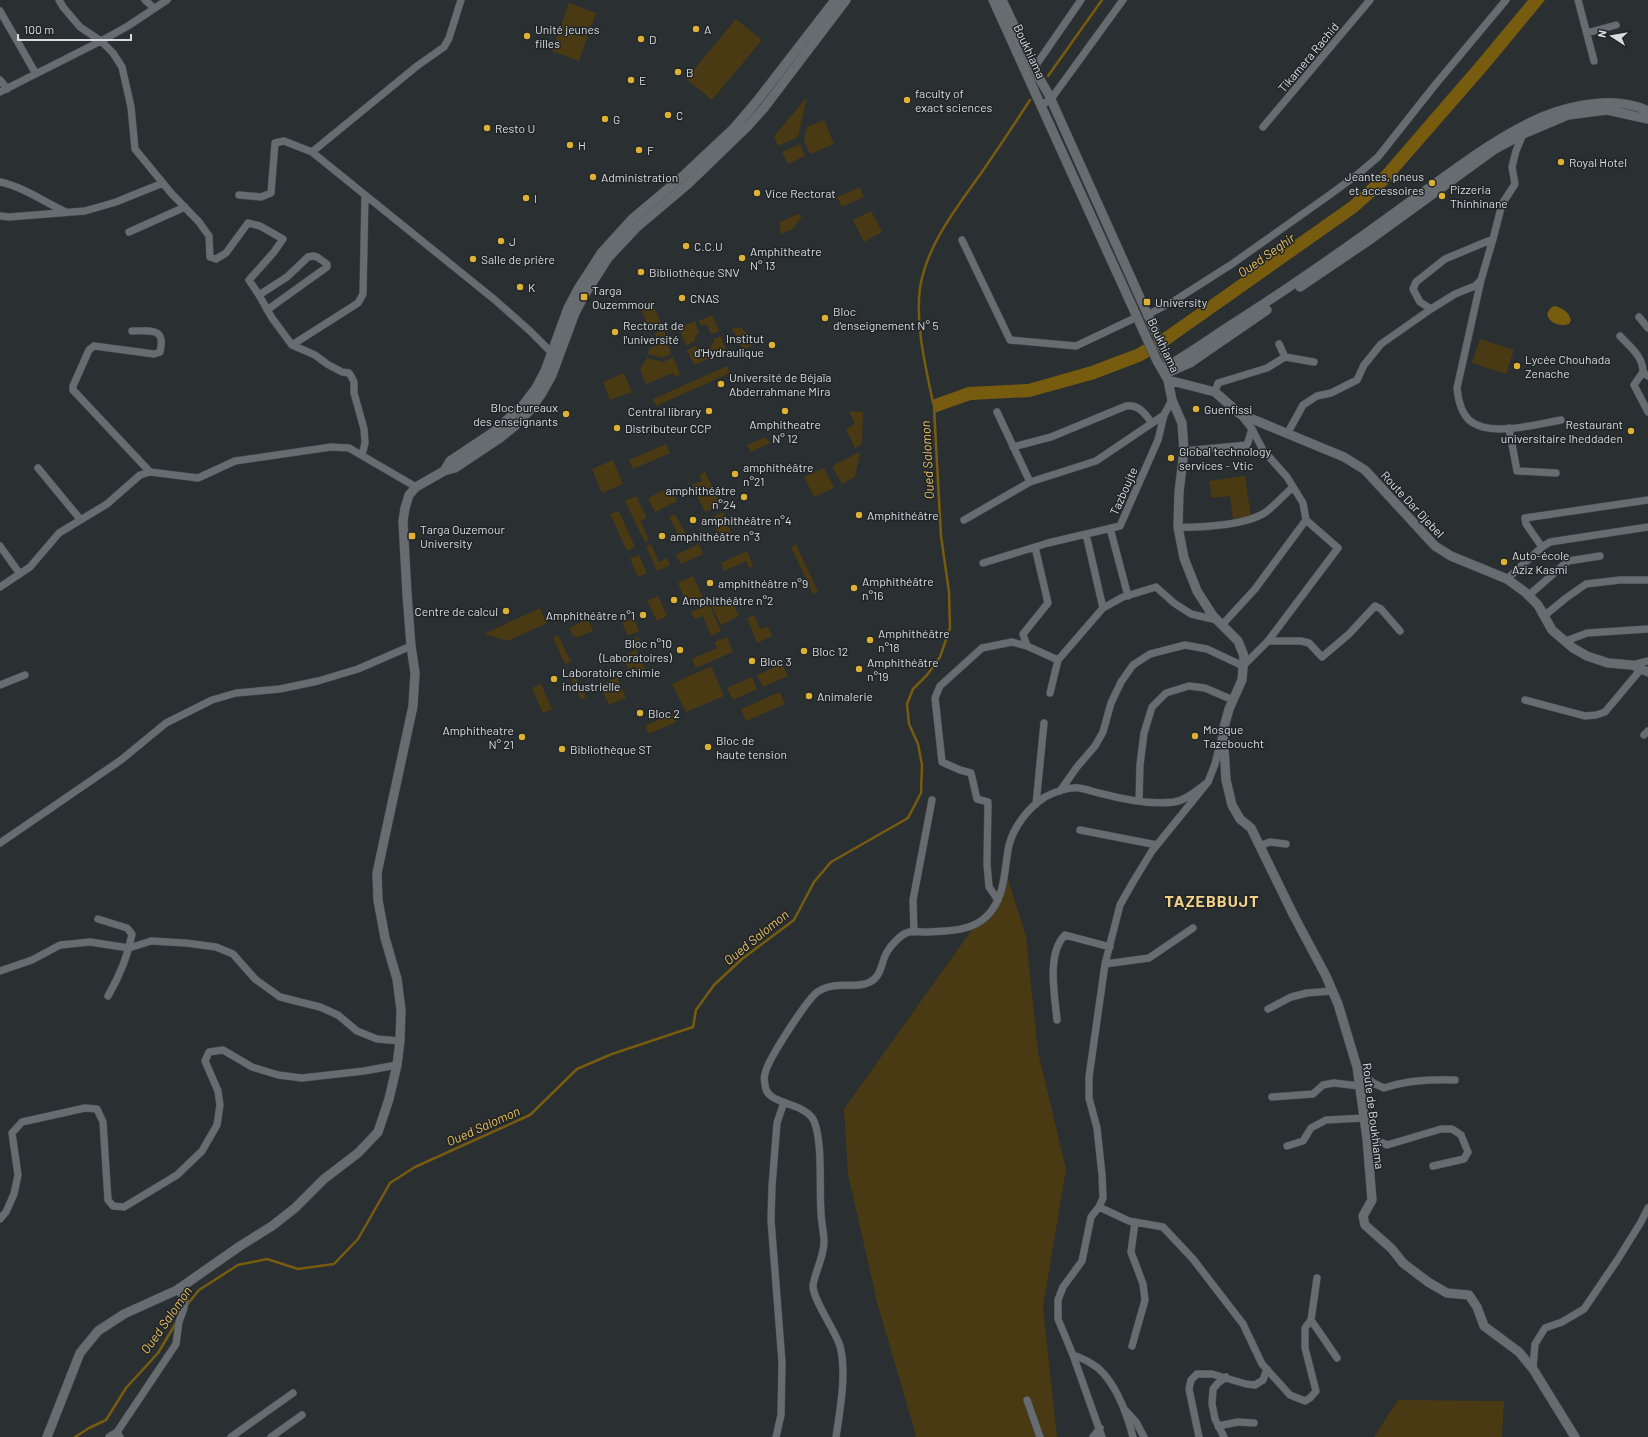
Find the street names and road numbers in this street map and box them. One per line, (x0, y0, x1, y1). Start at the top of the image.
street label: Tikamera Rachid (1275, 19, 1341, 95)
street label: Boukhiama (1011, 22, 1049, 80)
street label: Boukhiama (1145, 316, 1183, 374)
street label: Tazboujte (1106, 465, 1140, 517)
street label: Route Dar Djebel (1379, 468, 1447, 540)
street label: Route de Boukhiama (1361, 1062, 1387, 1170)

